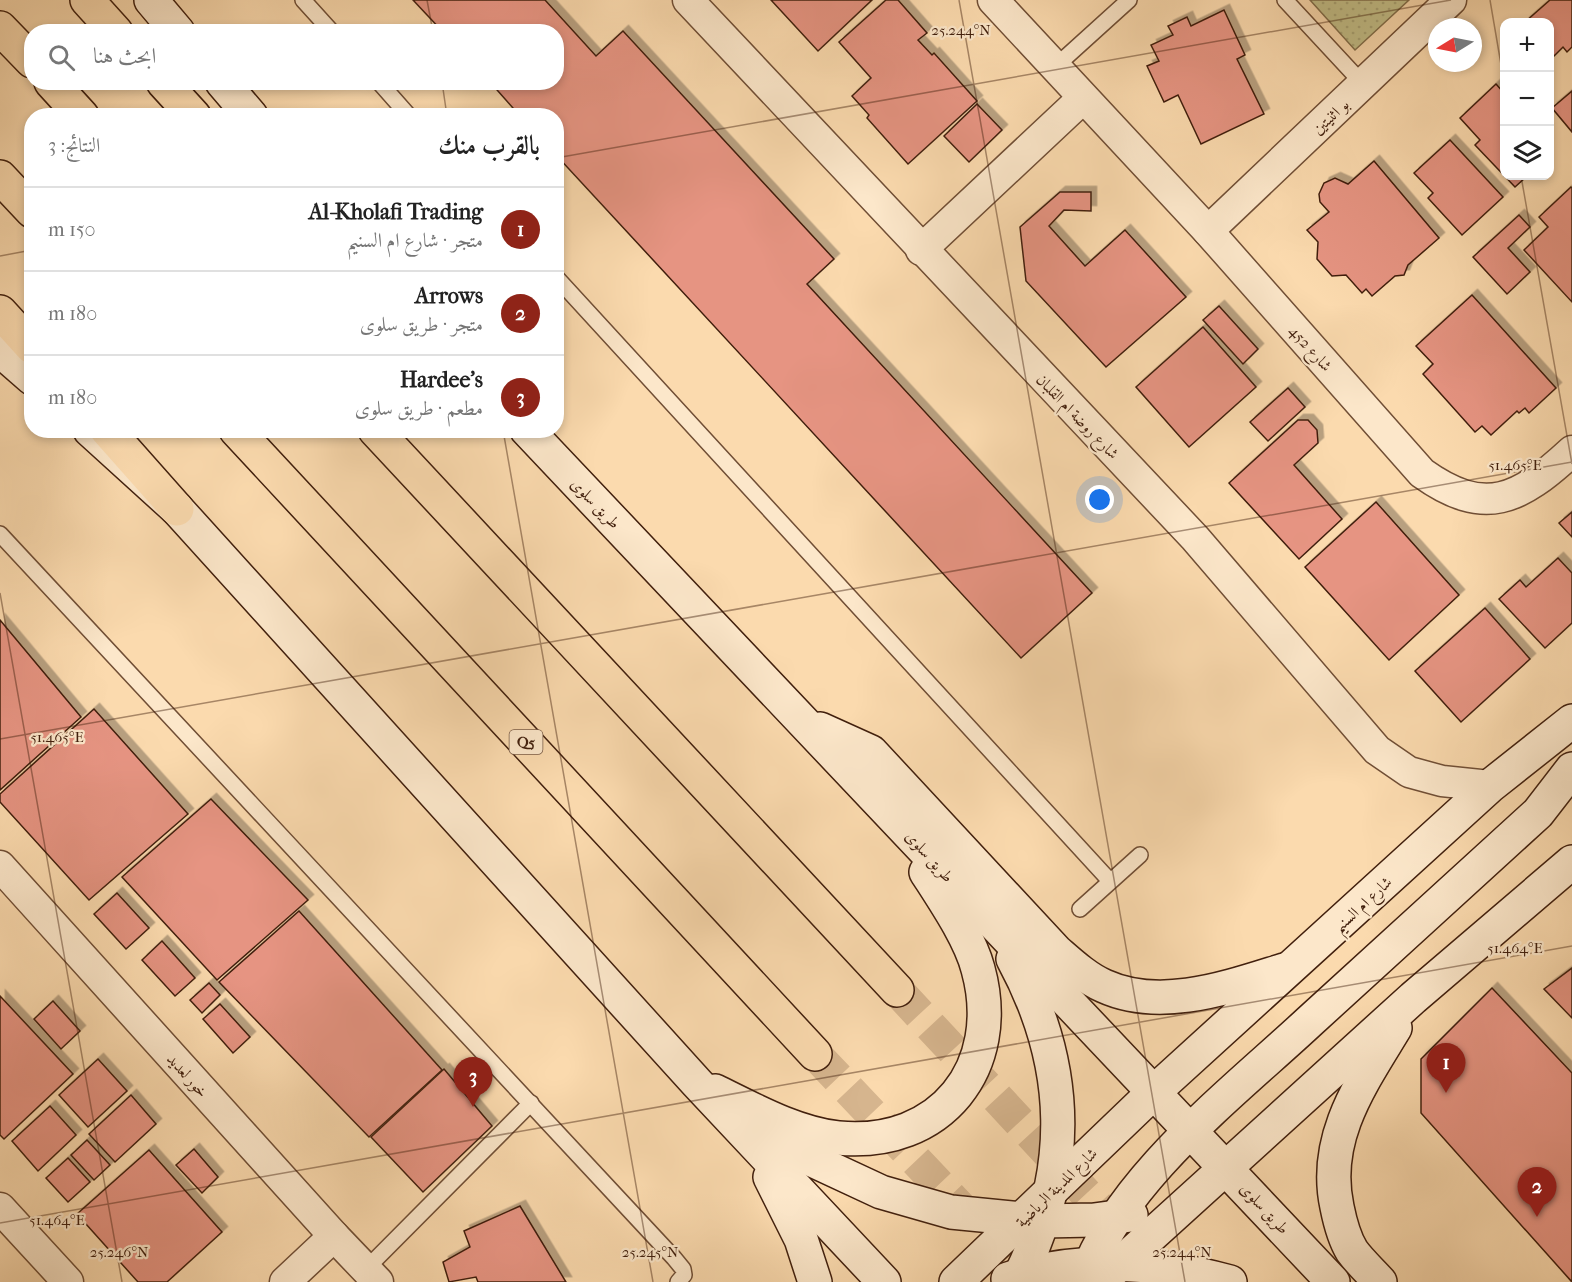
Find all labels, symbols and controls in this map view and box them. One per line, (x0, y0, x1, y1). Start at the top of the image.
north arrow (1428, 18, 1482, 72)
map controls (1500, 18, 1554, 180)
button: + (1500, 18, 1554, 72)
text: 25.244°N (931, 21, 991, 39)
search box (24, 24, 564, 90)
icon: search (45, 41, 78, 74)
text: ابحث هنا (93, 43, 156, 69)
button: − (1500, 72, 1554, 126)
street label: بو اثنيتين (1308, 95, 1353, 139)
button: layers (1500, 126, 1554, 180)
text: بالقرب منك (438, 130, 540, 161)
text: النتائج: 3 (48, 134, 100, 157)
text: Al-Kholafi Trading (309, 199, 483, 225)
text: 150 m (48, 218, 96, 241)
text: 1 (517, 218, 524, 241)
text: متجر · شارع ام السنيم (347, 229, 483, 252)
text: Arrows (415, 283, 483, 309)
text: 180 m (48, 302, 97, 325)
text: 2 (515, 302, 526, 325)
text: متجر · طريق سلوى (360, 313, 483, 336)
street label: شارع 452 (1282, 321, 1336, 378)
text: Hardee's (400, 367, 483, 393)
street label: شارع روضة ام القلبان (1029, 370, 1123, 466)
text: 180 m (48, 386, 97, 409)
text: 3 (516, 386, 525, 409)
text: مطعم · طريق سلوى (355, 397, 483, 420)
text: 51.465°E (1488, 456, 1542, 474)
street label: طريق سلوى (566, 474, 624, 533)
your location (1085, 485, 1114, 514)
text: 51.465°E (30, 728, 84, 746)
road number: Q5 (510, 730, 542, 754)
street label: طريق سلوى (901, 826, 958, 887)
street label: شارع ام السنيم (1329, 872, 1400, 942)
text: 51.464°E (1487, 939, 1543, 957)
pin: 1 (1426, 1044, 1466, 1093)
street label: خور لعديد (162, 1049, 212, 1102)
pin: 3 (454, 1058, 492, 1107)
street label: شارع المدينة الرياضية (1012, 1144, 1104, 1234)
pin: 2 (1518, 1168, 1556, 1217)
street label: طريق سلوى (1235, 1179, 1293, 1239)
text: 51.464°E (29, 1211, 85, 1229)
text: 25.246°N (90, 1243, 149, 1261)
text: 25.245°N (622, 1243, 679, 1261)
text: 25.244°N (1152, 1243, 1212, 1261)

